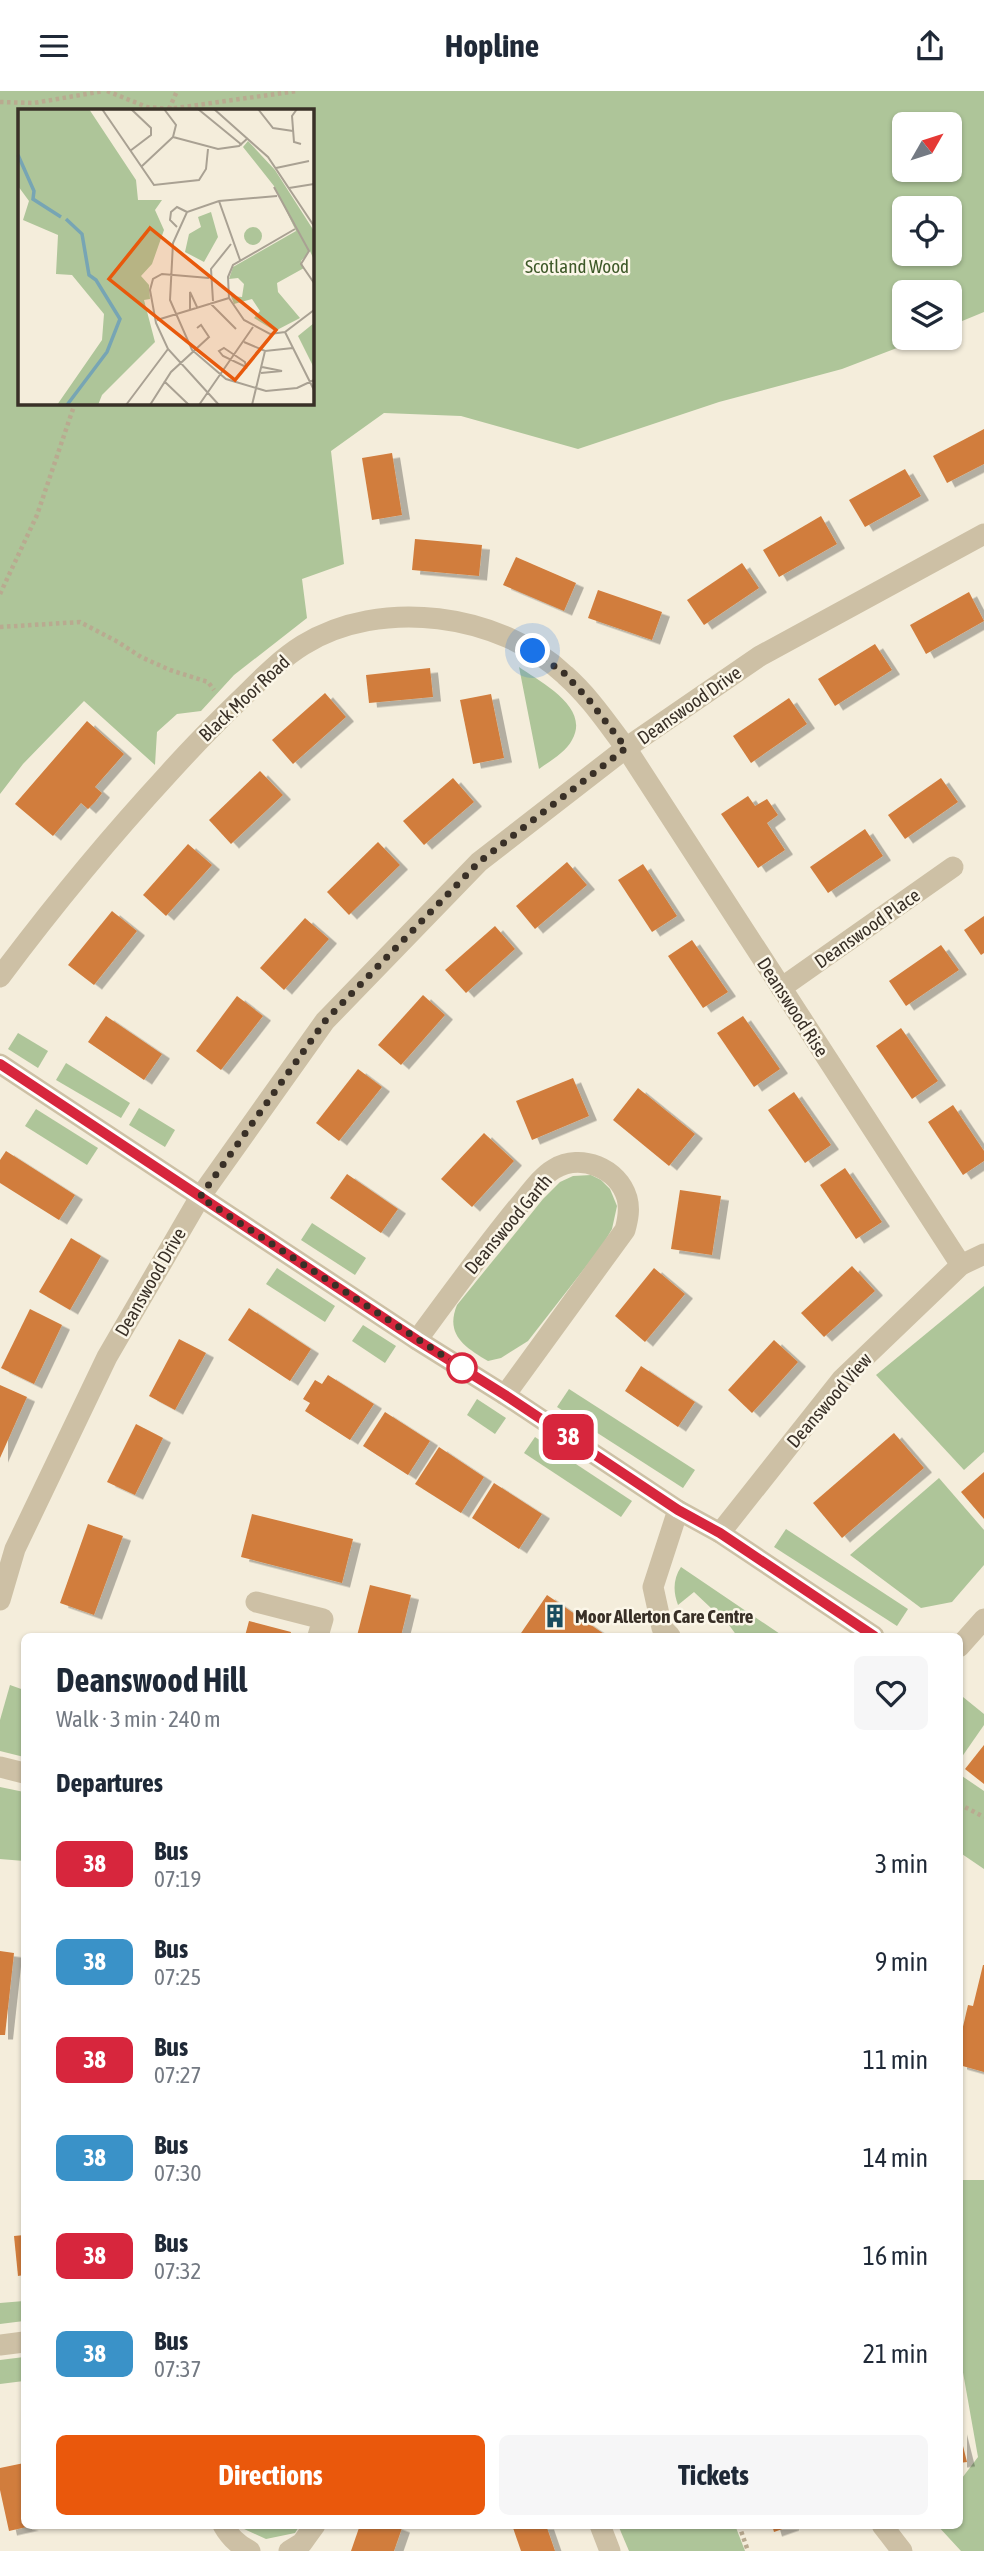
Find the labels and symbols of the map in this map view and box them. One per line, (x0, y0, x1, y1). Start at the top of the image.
inset map (18, 109, 313, 404)
north arrow (892, 112, 962, 182)
park label: Scotland Wood (525, 255, 629, 277)
your location (515, 633, 550, 668)
street label: Black Moor Road (194, 650, 294, 746)
street label: Deanswood Drive (633, 661, 745, 749)
street label: Deanswood Place (810, 884, 924, 972)
street label: Deanswood Rise (753, 953, 833, 1061)
street label: Deanswood Garth (460, 1170, 556, 1278)
street label: Deanswood Drive (110, 1224, 190, 1340)
street label: Deanswood View (782, 1348, 876, 1452)
unlabelled marker (447, 1353, 477, 1383)
line badge: 38 (536, 1414, 600, 1460)
building icon: Moor Allerton Care Centre (541, 1602, 569, 1630)
place label: Moor Allerton Care Centre (575, 1605, 754, 1627)

